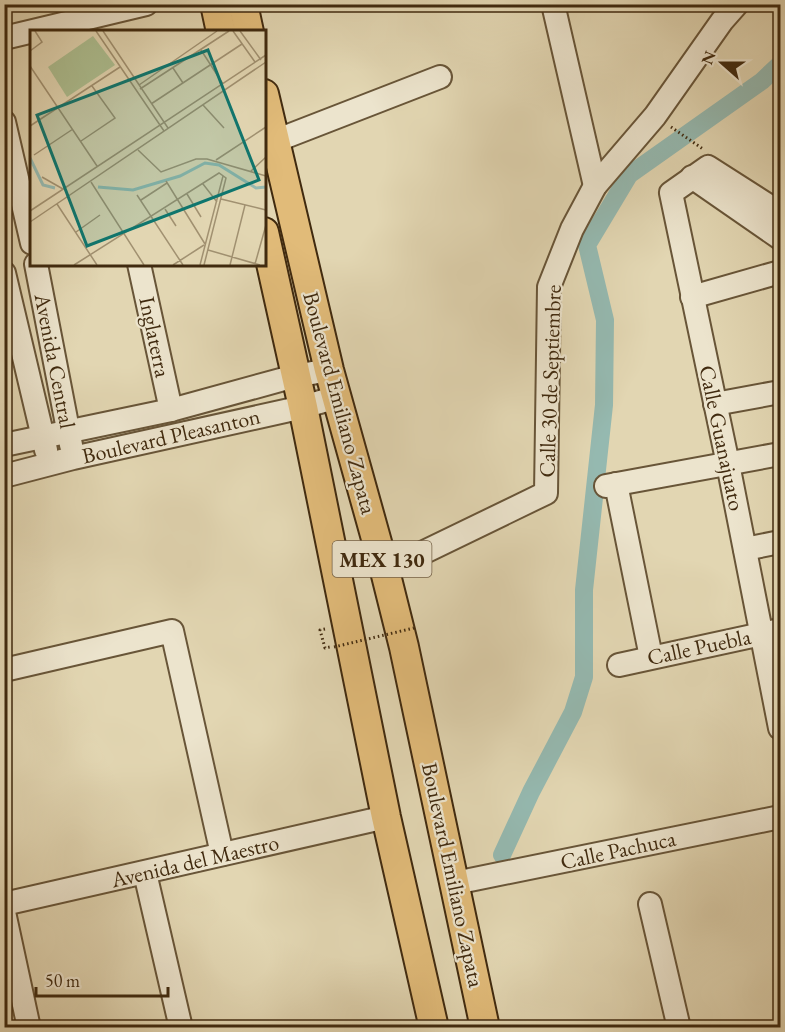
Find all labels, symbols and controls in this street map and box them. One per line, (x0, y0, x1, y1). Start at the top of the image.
inset map (30, 30, 266, 266)
north arrow (692, 33, 752, 93)
text: N (696, 48, 721, 68)
street label: Calle 30 de Septiembre (532, 284, 568, 478)
street label: Boulevard Emiliano Zapata (296, 289, 384, 518)
street label: Avenida Central (28, 290, 82, 431)
street label: Inglaterra (132, 294, 178, 380)
street label: Calle Guanajuato (692, 363, 752, 513)
street label: Boulevard Pleasanton (79, 401, 263, 471)
road number: MEX 130 (332, 541, 431, 577)
street label: Calle Puebla (644, 622, 754, 672)
street label: Boulevard Emiliano Zapata (415, 760, 491, 990)
street label: Calle Pachuca (558, 824, 678, 876)
street label: Avenida del Maestro (107, 828, 282, 895)
scale bar (36, 960, 168, 998)
text: 50 m (45, 969, 80, 992)

